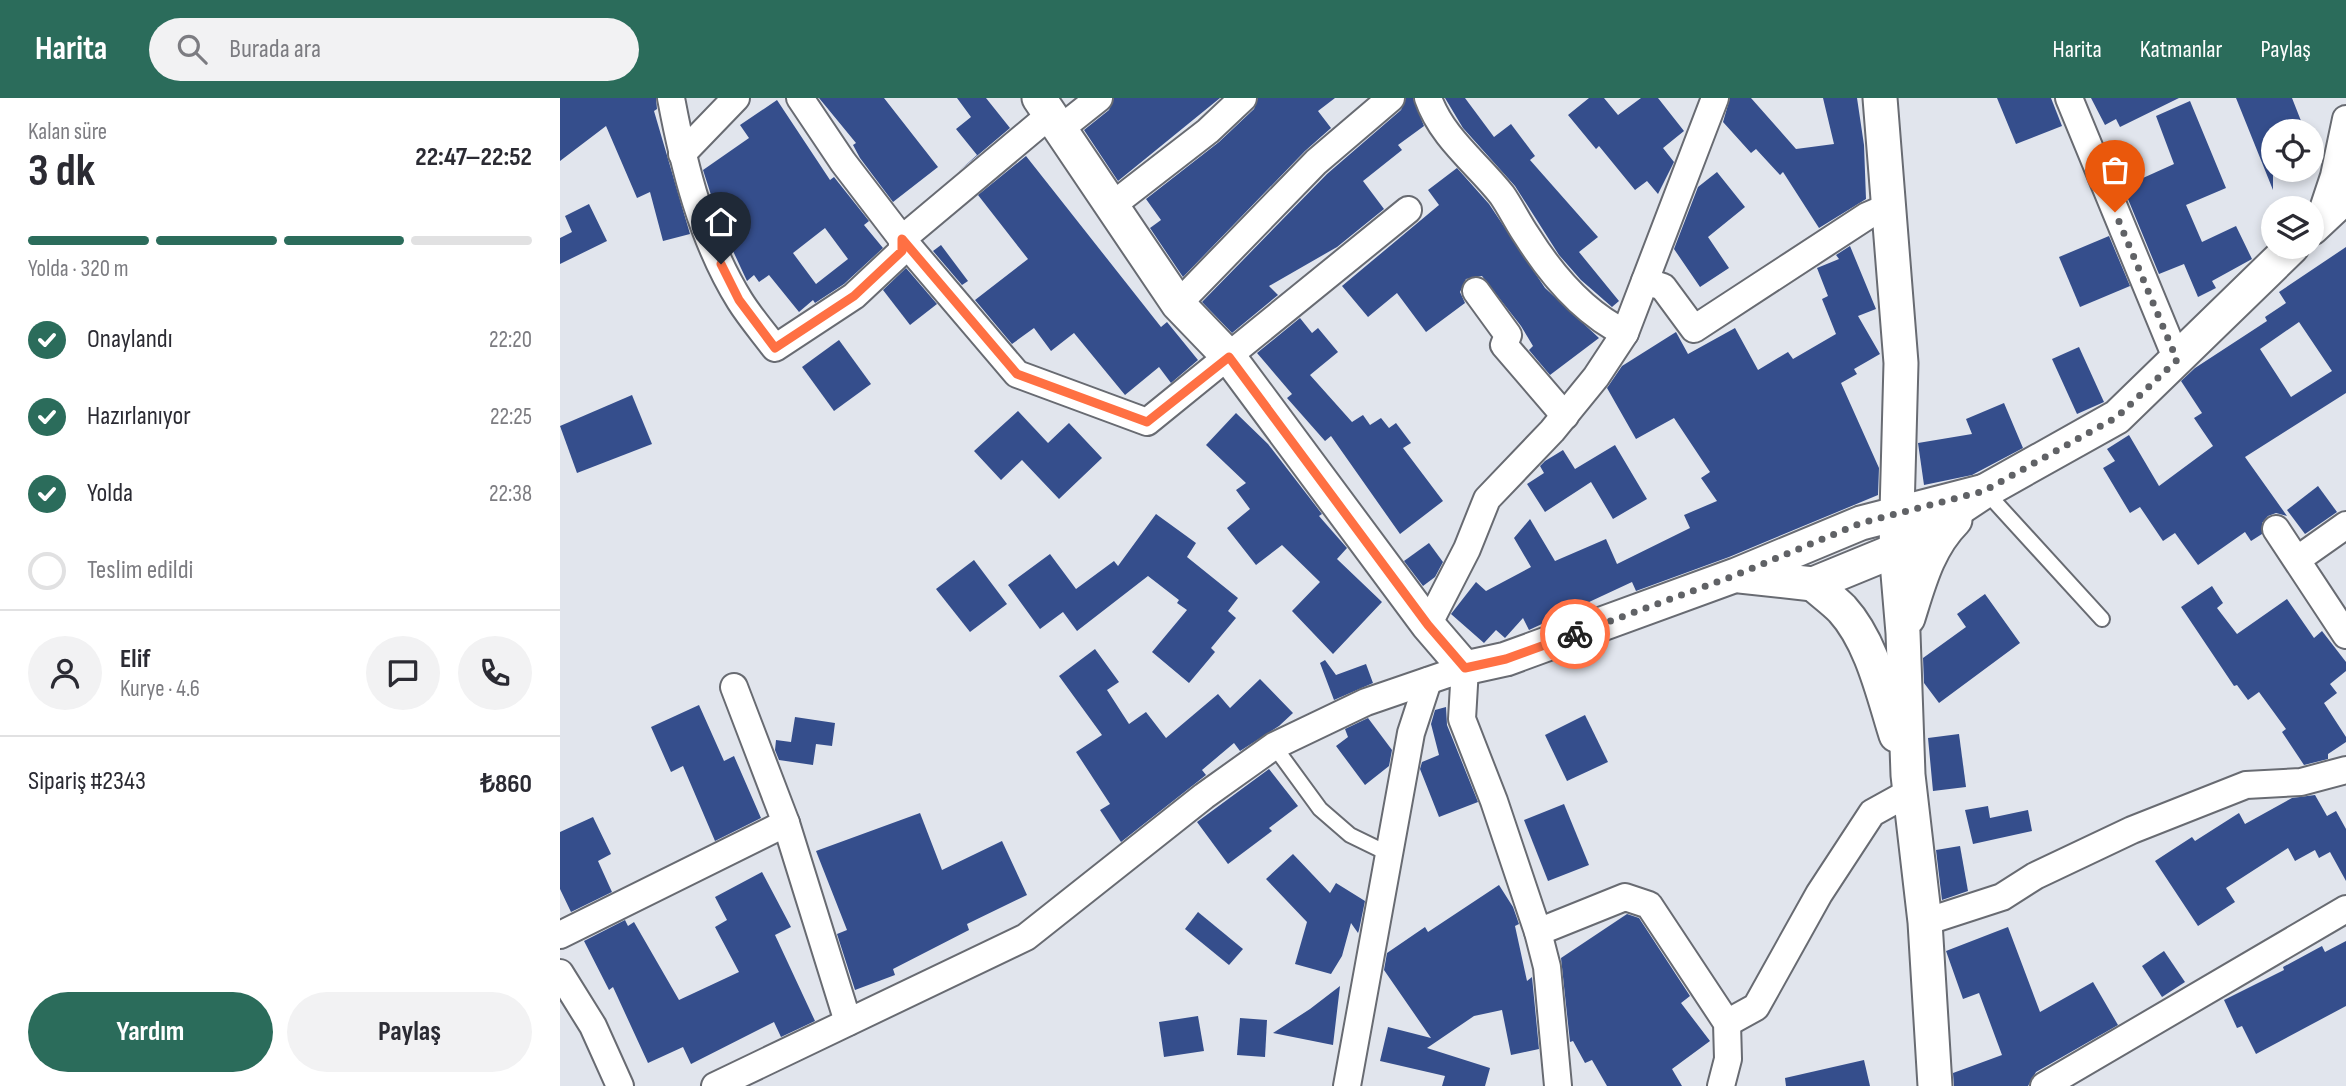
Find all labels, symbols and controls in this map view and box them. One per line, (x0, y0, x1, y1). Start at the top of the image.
search box (149, 18, 639, 81)
text: Harita (35, 29, 107, 69)
icon: search (173, 30, 211, 68)
text: Burada ara (229, 34, 321, 65)
text: Harita (2052, 35, 2102, 64)
text: Katmanlar (2140, 35, 2223, 64)
text: Paylaş (2261, 35, 2311, 64)
text: Kalan süre (28, 118, 107, 146)
map controls (2261, 119, 2324, 259)
button: locate (2261, 119, 2324, 182)
pin (2085, 140, 2145, 212)
text: 22:47–22:52 (415, 142, 532, 173)
text: 3 dk (28, 144, 95, 199)
icon: bag (2096, 151, 2134, 189)
pin (691, 192, 751, 264)
button: layers (2261, 196, 2324, 259)
icon: home (702, 203, 740, 241)
text: Yolda · 320 m (28, 255, 128, 283)
icon: check (28, 321, 66, 359)
text: Onaylandı (87, 324, 172, 355)
text: 22:20 (489, 326, 532, 354)
icon: check (28, 398, 66, 436)
text: Hazırlanıyor (87, 401, 191, 432)
text: 22:25 (490, 403, 532, 431)
icon: check (28, 475, 66, 513)
text: Yolda (87, 478, 133, 509)
text: 22:38 (489, 480, 532, 508)
text: Teslim edildi (87, 555, 193, 586)
courier (1540, 599, 1610, 669)
icon: bike (1556, 615, 1594, 653)
button: person (28, 636, 102, 710)
button: chat (366, 636, 440, 710)
button: phone (458, 636, 532, 710)
text: Elif (120, 644, 150, 675)
text: Kurye · 4.6 (120, 675, 200, 703)
text: Sipariş #2343 (28, 766, 146, 797)
text: ₺860 (480, 769, 532, 800)
button: Yardım (28, 992, 273, 1072)
button: Paylaş (287, 992, 532, 1072)

